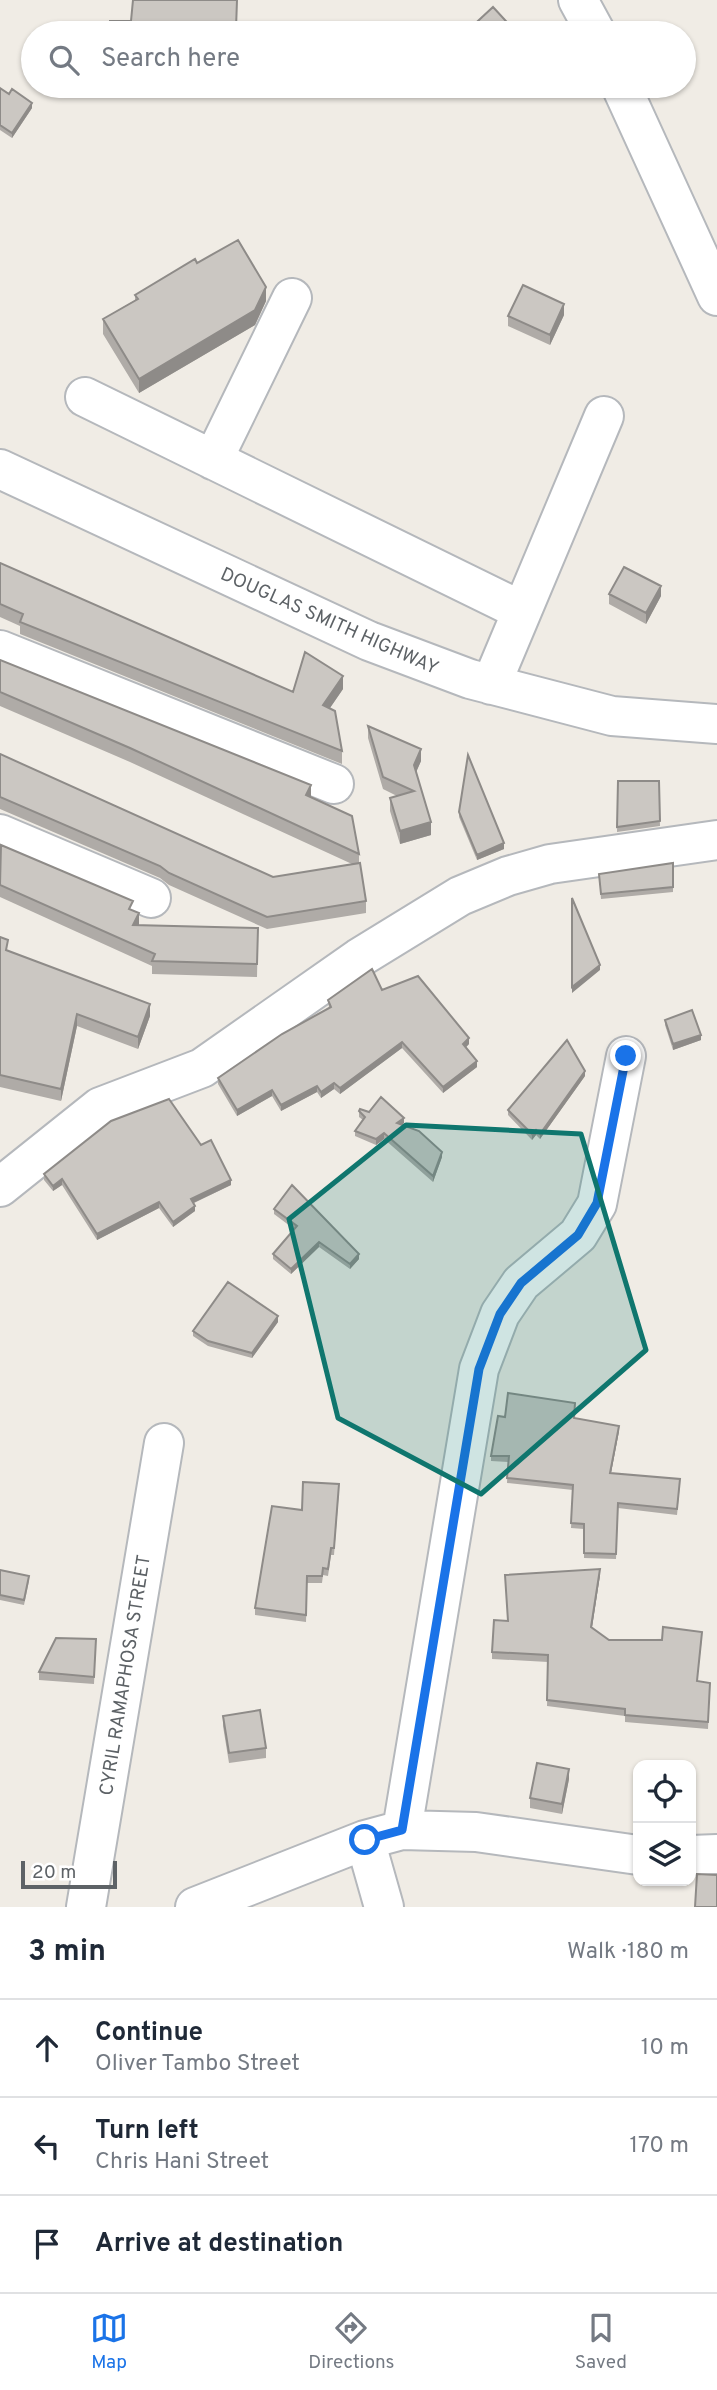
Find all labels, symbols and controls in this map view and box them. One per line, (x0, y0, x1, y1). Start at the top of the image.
search box (21, 21, 696, 98)
icon: search (45, 41, 83, 79)
text: Search here (101, 43, 240, 76)
street label: DOUGLAS SMITH HIGHWAY (216, 563, 442, 681)
route end (610, 1040, 641, 1071)
street label: CYRIL RAMAPHOSA STREET (95, 1553, 157, 1797)
map controls (633, 1760, 696, 1886)
button: locate (633, 1760, 696, 1823)
button: layers (633, 1823, 696, 1886)
route start (349, 1824, 380, 1855)
scale bar (21, 1858, 117, 1890)
text: 20 m (32, 1861, 76, 1885)
text: 3 min (28, 1934, 106, 1971)
text: Walk · 180 m (567, 1938, 689, 1967)
text: Continue (95, 2017, 203, 2050)
icon: ahead (28, 2029, 66, 2067)
text: 10 m (641, 2034, 689, 2063)
text: Oliver Tambo Street (95, 2050, 300, 2079)
text: Turn left (95, 2115, 199, 2148)
icon: left (28, 2127, 66, 2165)
text: 170 m (630, 2132, 689, 2161)
text: Chris Hani Street (95, 2148, 269, 2177)
icon: arrive (28, 2225, 66, 2263)
text: Arrive at destination (95, 2228, 343, 2261)
tab: Map (90, 2309, 128, 2375)
tab: Directions (308, 2309, 395, 2375)
tab: Saved (575, 2309, 627, 2375)

